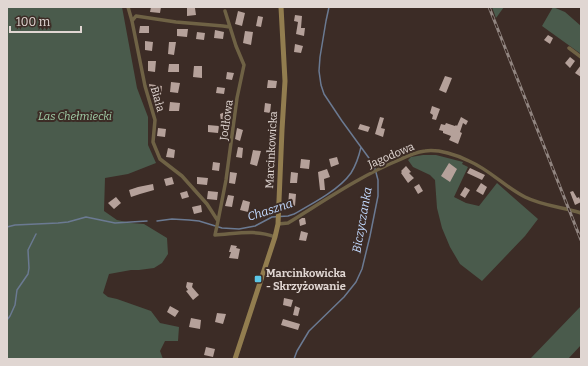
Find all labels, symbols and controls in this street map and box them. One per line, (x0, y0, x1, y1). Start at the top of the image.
scale bar (10, 8, 81, 34)
text: 100 m (16, 15, 51, 29)
street label: Biała (148, 85, 167, 113)
street label: Jodłowa (217, 99, 236, 142)
park label: Las Chełmiecki (38, 110, 112, 123)
street label: Marcinkowicka (263, 111, 280, 189)
street label: Jagodowa (365, 140, 416, 171)
water label: Biczyczanka (349, 186, 375, 254)
water label: Chaszna (246, 196, 294, 224)
place label: Marcinkowicka - Skrzyżowanie (266, 267, 347, 293)
marker: Marcinkowicka - Skrzyżowanie (253, 274, 263, 284)

